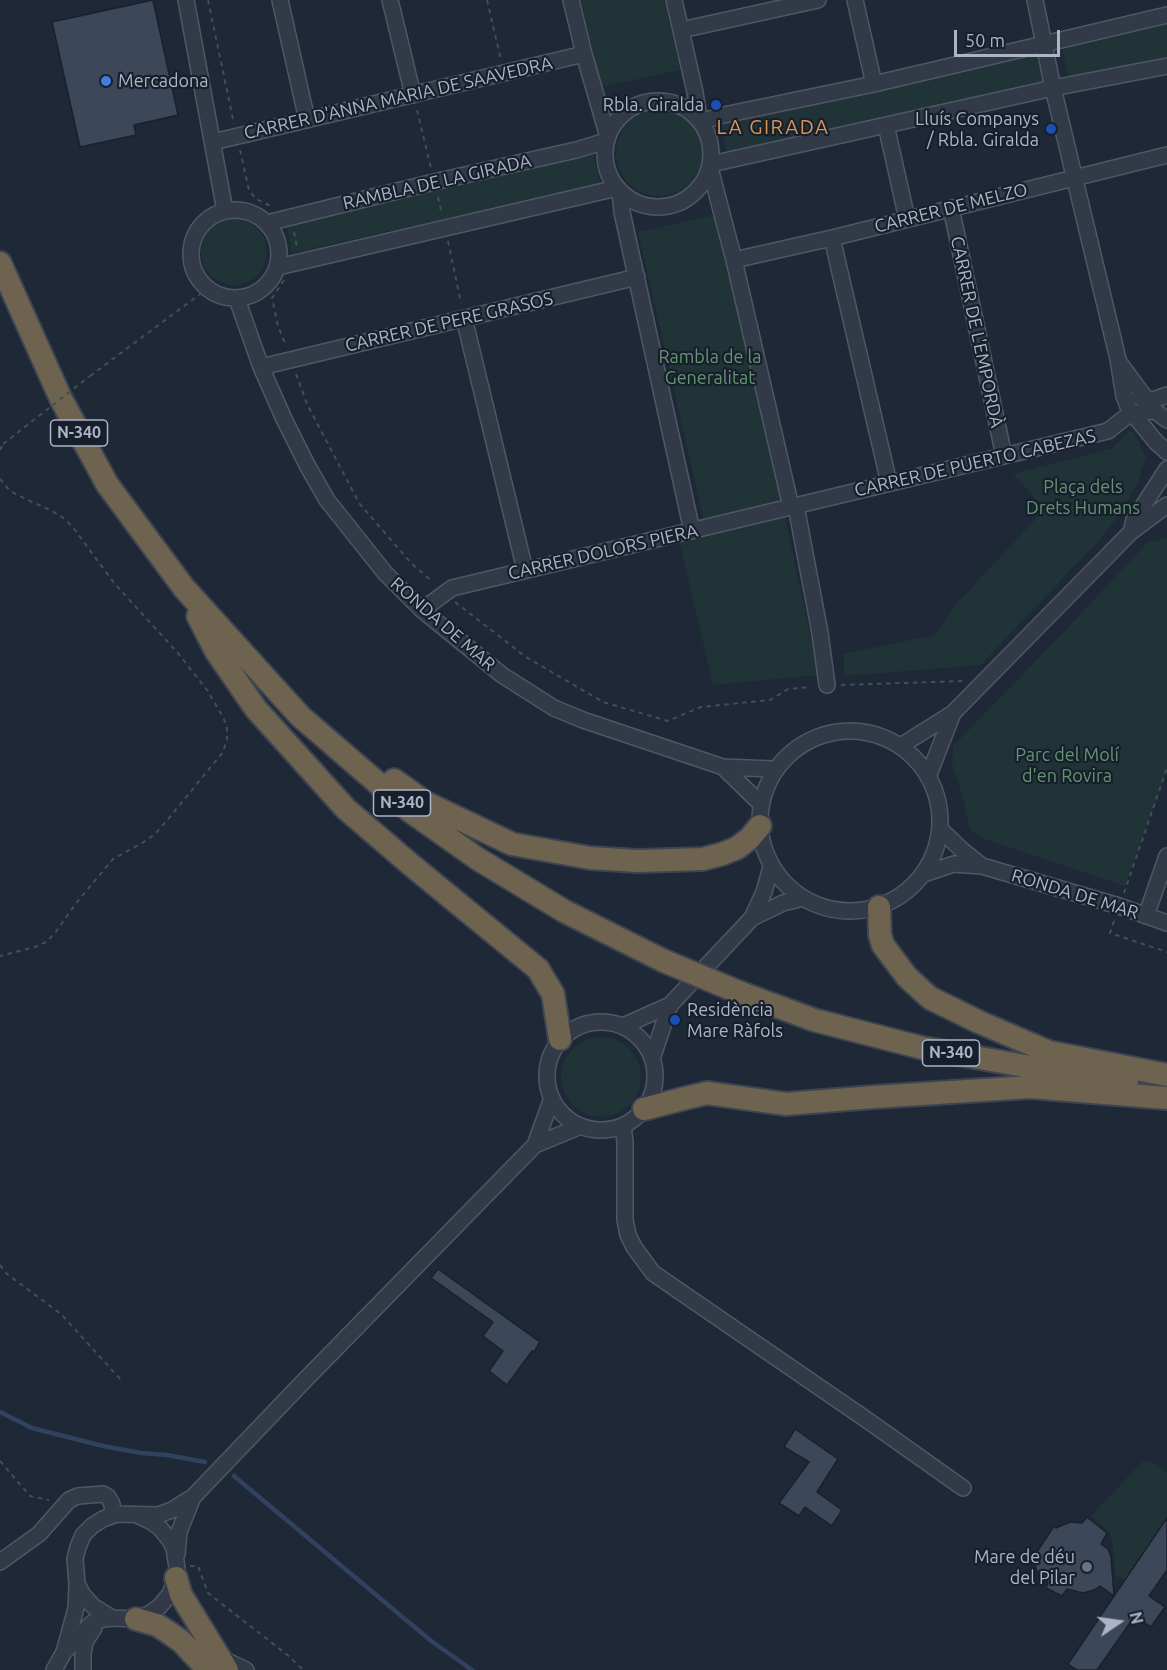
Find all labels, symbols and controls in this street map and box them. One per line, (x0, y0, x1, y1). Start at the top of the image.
scale bar (957, 18, 1064, 56)
text: 50 m (965, 30, 1005, 50)
street label: CARRER D'ANNA MARIA DE SAAVEDRA (242, 52, 554, 144)
place label: Mercadona (118, 70, 209, 92)
marker: Mercadona (99, 74, 113, 88)
place label: Rbla. Giralda (603, 94, 704, 116)
marker: Rbla. Giralda (709, 98, 723, 112)
place label: Lluís Companys / Rbla. Giralda (915, 108, 1039, 150)
district label: LA GIRADA (716, 115, 830, 139)
marker: Lluís Companys / Rbla. Giralda (1044, 122, 1058, 136)
street label: RAMBLA DE LA GIRADA (341, 150, 533, 214)
street label: CARRER DE MELZO (872, 179, 1030, 237)
street label: CARRER DE L'EMPORDÀ (946, 234, 1008, 430)
street label: CARRER DE PERE GRASOS (343, 288, 555, 356)
park label: Rambla de la Generalitat (658, 346, 762, 388)
road number: N-340 (50, 420, 107, 446)
street label: CARRER DE PUERTO CABEZAS (852, 425, 1098, 501)
park label: Plaça dels Drets Humans (1026, 476, 1140, 518)
street label: CARRER DOLORS PIERA (506, 520, 700, 584)
street label: RONDA DE MAR (386, 573, 500, 675)
park label: Parc del Molí d'en Rovira (1015, 744, 1119, 786)
road number: N-340 (374, 790, 430, 816)
street label: RONDA DE MAR (1009, 864, 1141, 924)
place label: Residència Mare Ràfols (687, 999, 783, 1042)
marker: Residència Mare Ràfols (668, 1013, 682, 1027)
road number: N-340 (922, 1040, 980, 1066)
place label: Mare de déu del Pilar (974, 1546, 1075, 1588)
marker: Mare de déu del Pilar (1080, 1560, 1094, 1574)
north arrow (1089, 1592, 1149, 1652)
text: N (1126, 1610, 1147, 1626)

